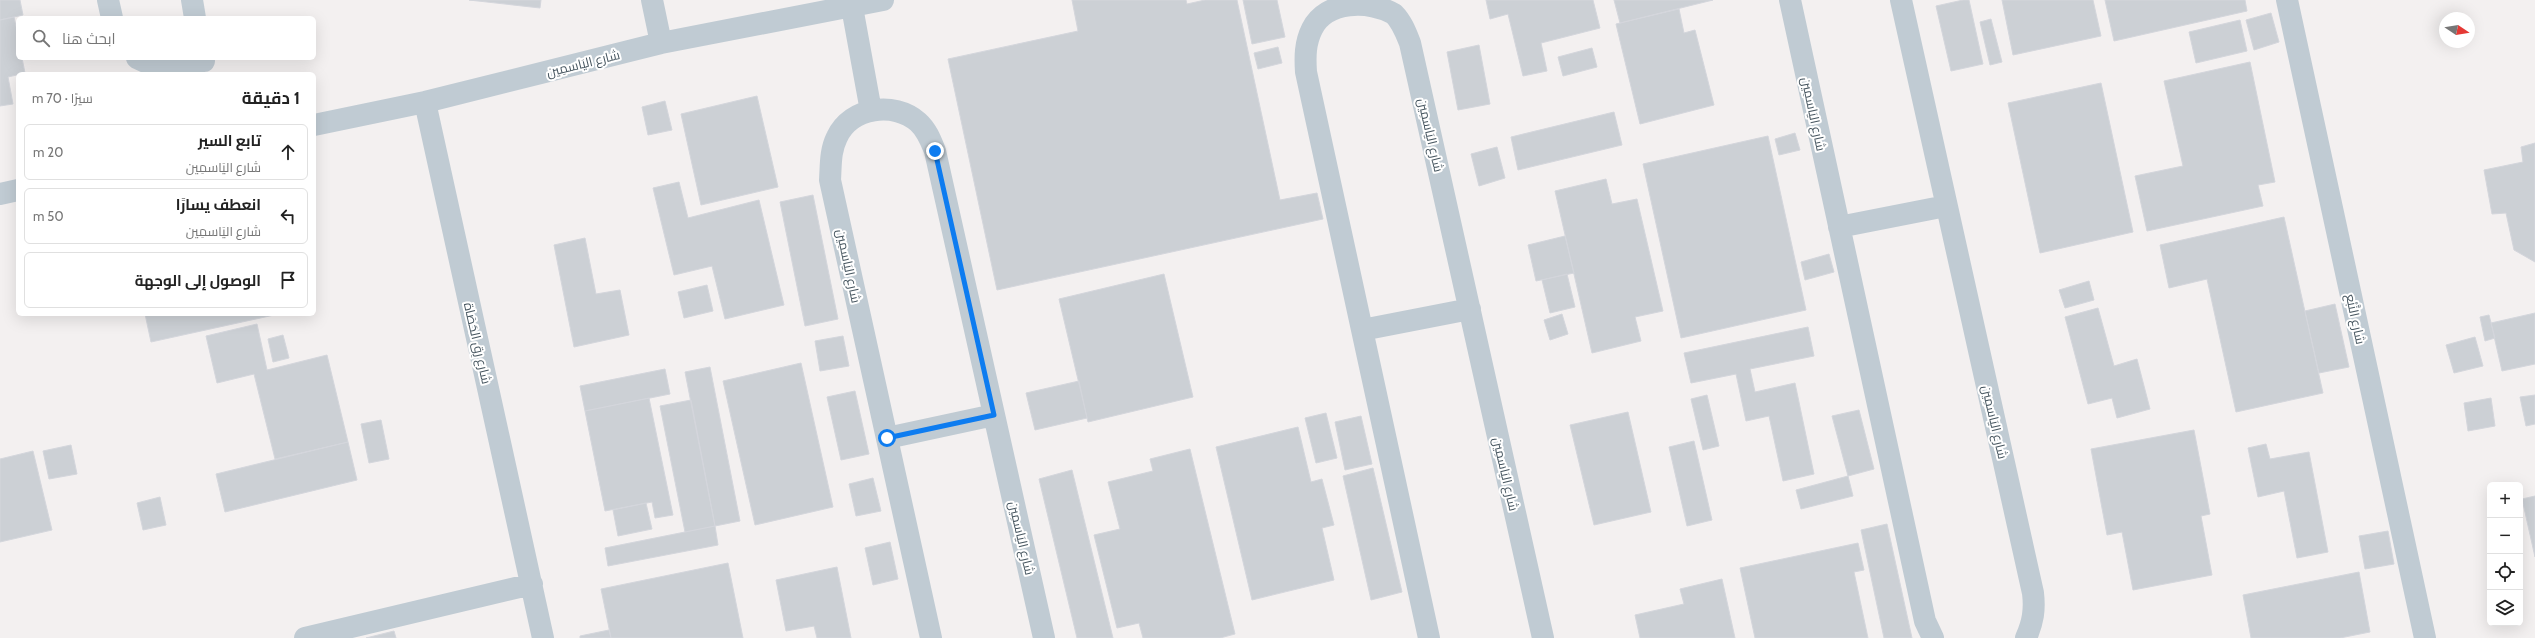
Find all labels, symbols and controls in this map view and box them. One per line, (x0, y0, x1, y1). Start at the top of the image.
north arrow (2439, 12, 2475, 48)
search box (16, 16, 316, 60)
icon: search (30, 27, 52, 49)
text: ابحث هنا (62, 30, 116, 48)
street label: شارع اليَاسمِين (545, 46, 622, 81)
street label: شارع اليَاسمِين (1797, 76, 1830, 153)
text: 1 دقيقة (242, 88, 300, 108)
text: سيرًا · 70 m (32, 90, 93, 106)
street label: شارع اليَاسمِين (1414, 97, 1447, 174)
text: تابع السير (198, 132, 261, 150)
icon: ahead (277, 141, 299, 163)
route end (926, 142, 944, 160)
text: 20 m (33, 144, 63, 160)
text: شارع اليَاسمِين (186, 159, 261, 175)
text: انعطف يسارًا (176, 196, 261, 214)
icon: left (277, 205, 299, 227)
text: 50 m (33, 208, 63, 224)
text: شارع اليَاسمِين (186, 223, 261, 239)
street label: شارع اليَاسمِين (832, 228, 865, 305)
icon: arrive (277, 269, 299, 291)
text: الوصول إلى الوجهة (135, 272, 261, 290)
street label: شارع النَّبْع (2342, 292, 2369, 346)
street label: شارع رِق الحَصَاة (459, 301, 495, 386)
street label: شارع اليَاسمِين (1978, 384, 2011, 461)
route start (878, 429, 896, 447)
street label: شارع اليَاسمِين (1489, 436, 1522, 513)
map controls (2487, 482, 2523, 626)
button: + (2487, 482, 2523, 518)
street label: شارع اليَاسمِين (1005, 500, 1038, 577)
button: − (2487, 518, 2523, 554)
button: locate (2487, 554, 2523, 590)
button: layers (2487, 590, 2523, 626)

